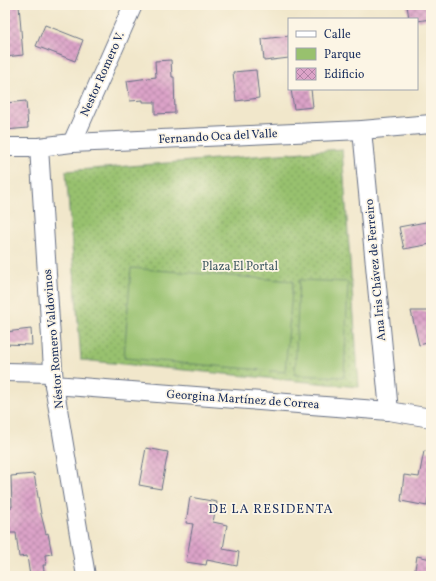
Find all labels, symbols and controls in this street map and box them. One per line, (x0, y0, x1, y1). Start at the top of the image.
legend (288, 18, 418, 90)
text: Calle (324, 27, 351, 43)
street label: Nestor Romero V. (77, 29, 129, 119)
text: Parque (324, 47, 361, 63)
text: Edificio (324, 67, 364, 83)
street label: Fernando Oca del Valle (158, 126, 278, 148)
street label: Ana Iris Chávez de Ferreiro (362, 198, 390, 342)
park label: Plaza El Portal (202, 259, 278, 275)
street label: Néstor Romero Valdovinos (40, 268, 68, 409)
street label: Georgina Martínez de Correa (166, 387, 320, 413)
district label: DE LA RESIDENTA (208, 501, 334, 519)

